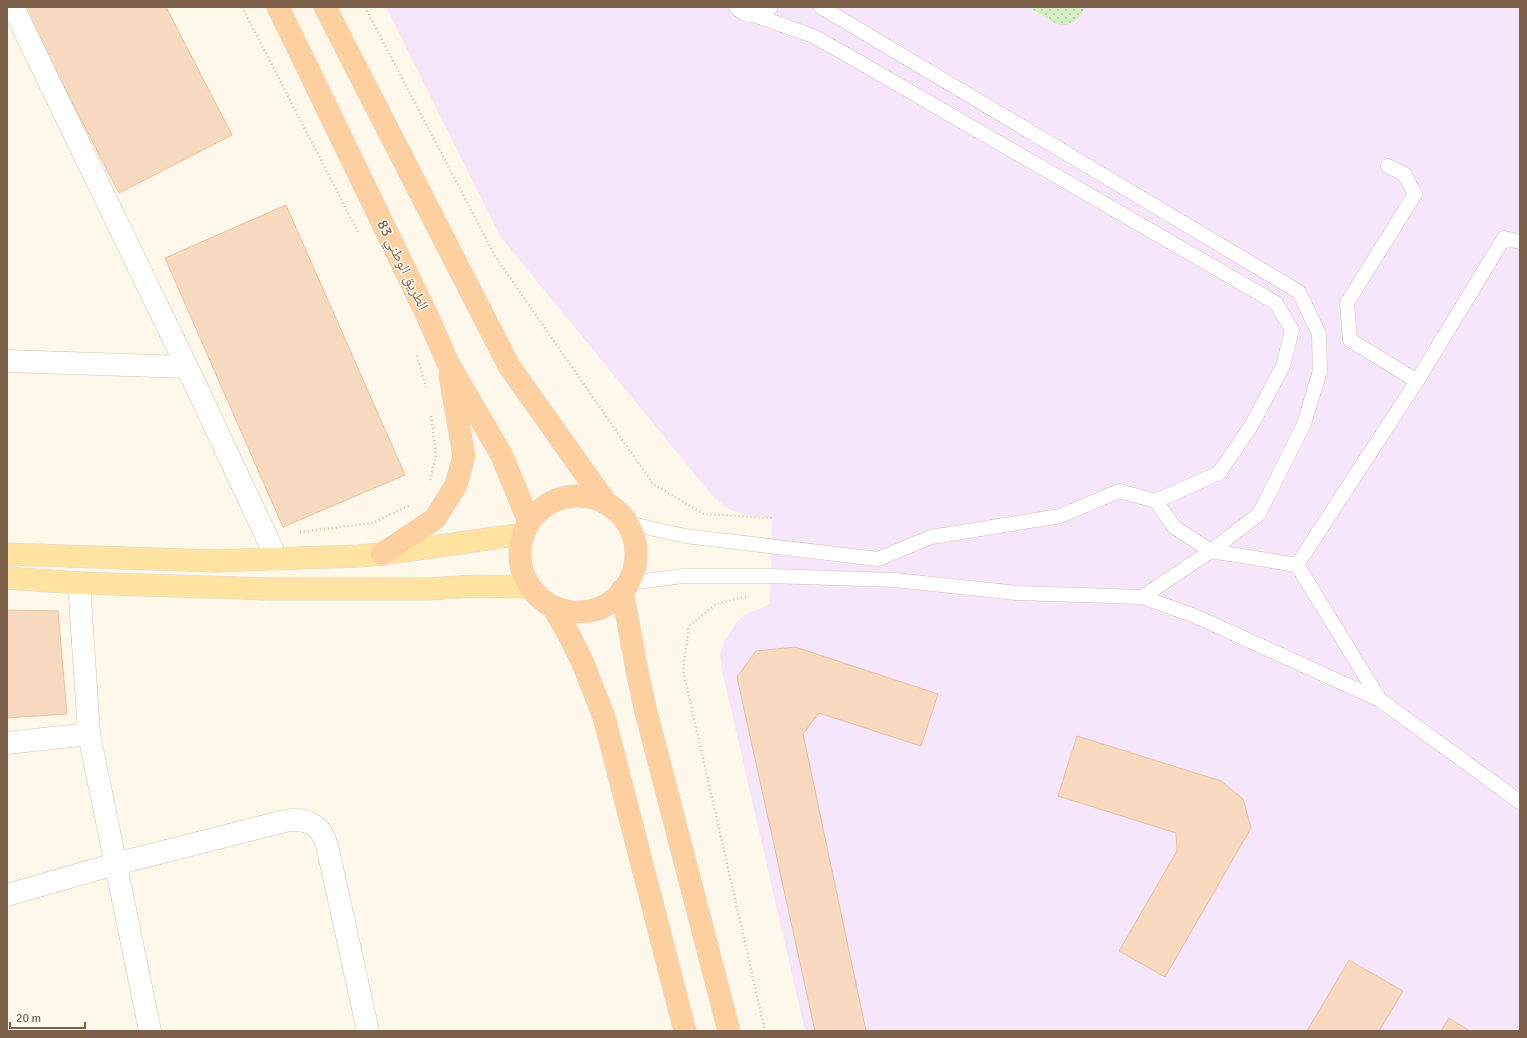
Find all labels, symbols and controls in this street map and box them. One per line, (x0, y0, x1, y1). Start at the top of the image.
street label: الطريق الوطني 83 (371, 217, 433, 314)
scale bar (10, 1004, 85, 1030)
text: 20 m (16, 1011, 41, 1026)

